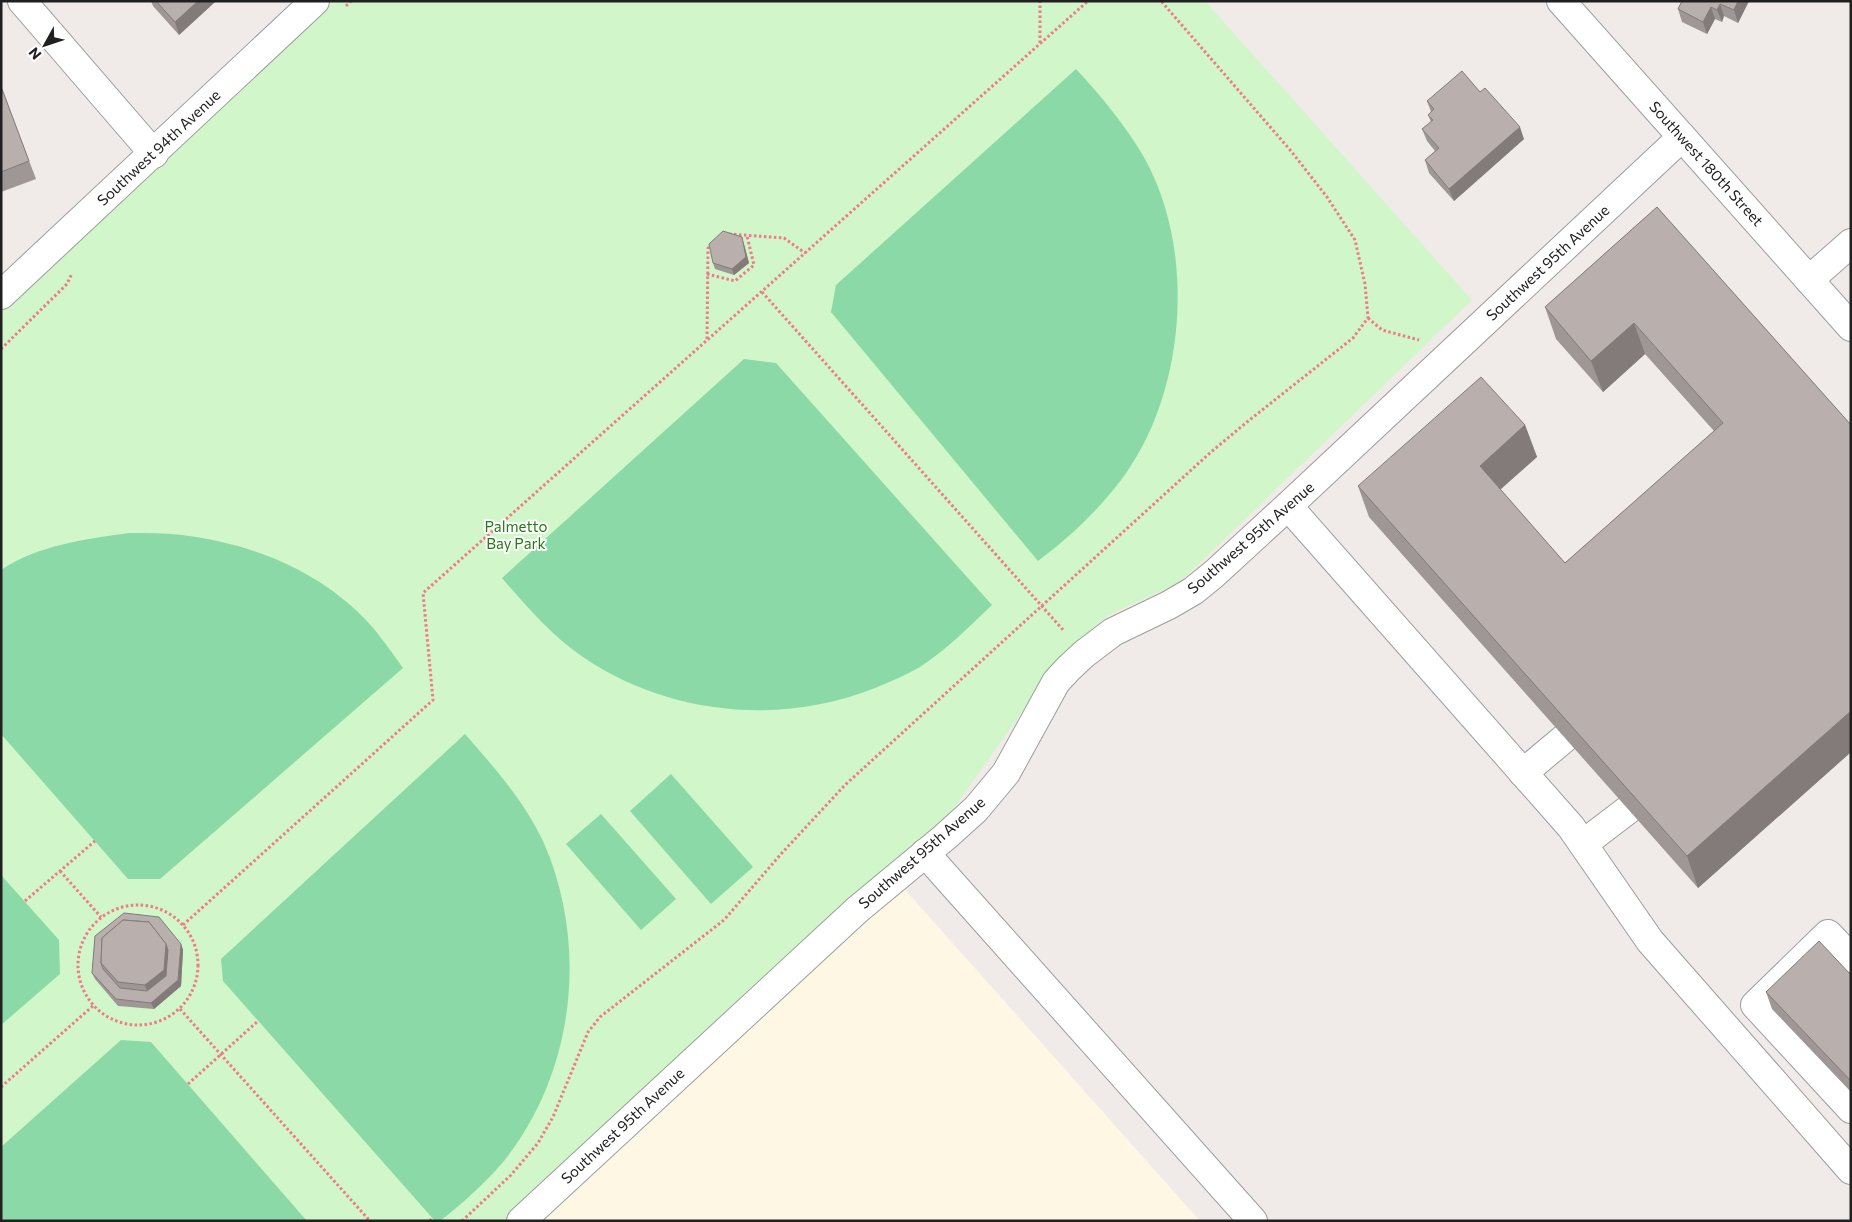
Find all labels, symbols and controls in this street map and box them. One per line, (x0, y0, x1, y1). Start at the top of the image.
north arrow (20, 20, 70, 70)
text: N (25, 44, 45, 63)
street label: Southwest 94th Avenue (93, 85, 224, 209)
street label: Southwest 180th Street (1646, 97, 1767, 229)
street label: Southwest 95th Avenue (1482, 201, 1613, 324)
street label: Southwest 95th Avenue (1183, 477, 1317, 597)
park label: Palmetto Bay Park (484, 517, 548, 552)
street label: Southwest 95th Avenue (854, 792, 988, 912)
street label: Southwest 95th Avenue (557, 1064, 688, 1187)

